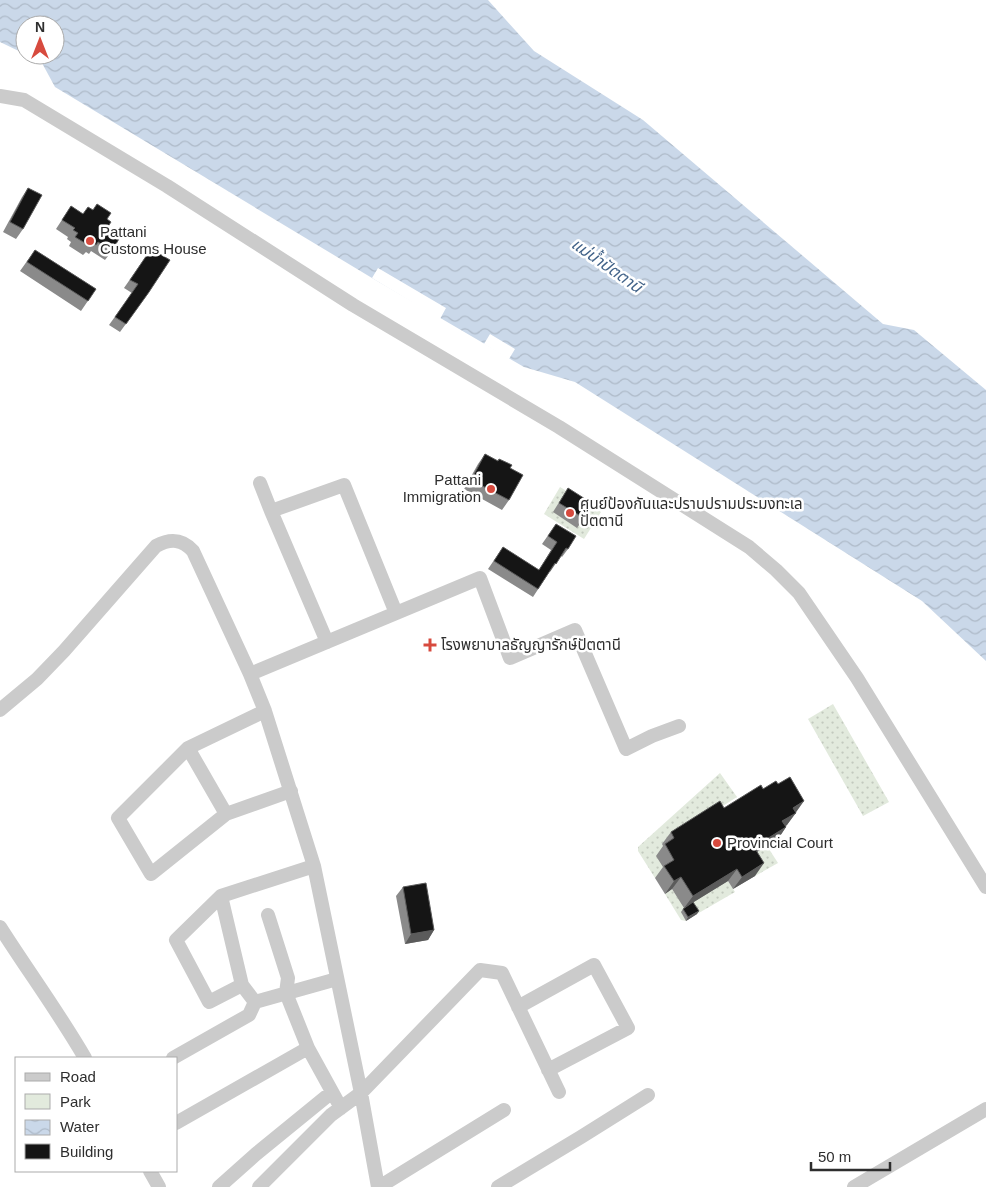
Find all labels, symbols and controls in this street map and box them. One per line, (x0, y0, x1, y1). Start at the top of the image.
north arrow (15, 15, 65, 65)
text: N (35, 19, 45, 35)
place label: Pattani Customs House (100, 223, 207, 257)
water label: แม่น้ำปัตตานี (568, 233, 648, 297)
marker: Pattani Customs House (84, 235, 96, 247)
place label: Pattani Immigration (403, 471, 481, 505)
marker: Pattani Immigration (485, 483, 497, 495)
place label: ศูนย์ป้องกันและปราบปรามประมงทะเล ปัตตานี (580, 495, 802, 529)
marker: ศูนย์ป้องกันและปราบปรามประมงทะเล ปัตตานี (564, 507, 576, 519)
place label: โรงพยาบาลธัญญารักษ์ปัตตานี (441, 636, 621, 653)
marker: โรงพยาบาลธัญญารักษ์ปัตตานี (423, 638, 437, 652)
place label: Provincial Court (727, 834, 834, 851)
marker: Provincial Court (711, 837, 723, 849)
legend (15, 1057, 178, 1172)
text: Road (60, 1068, 96, 1085)
text: Park (60, 1093, 91, 1110)
text: Water (60, 1118, 99, 1135)
scale bar (811, 1140, 890, 1172)
text: Building (60, 1143, 113, 1160)
text: 50 m (818, 1148, 851, 1165)

